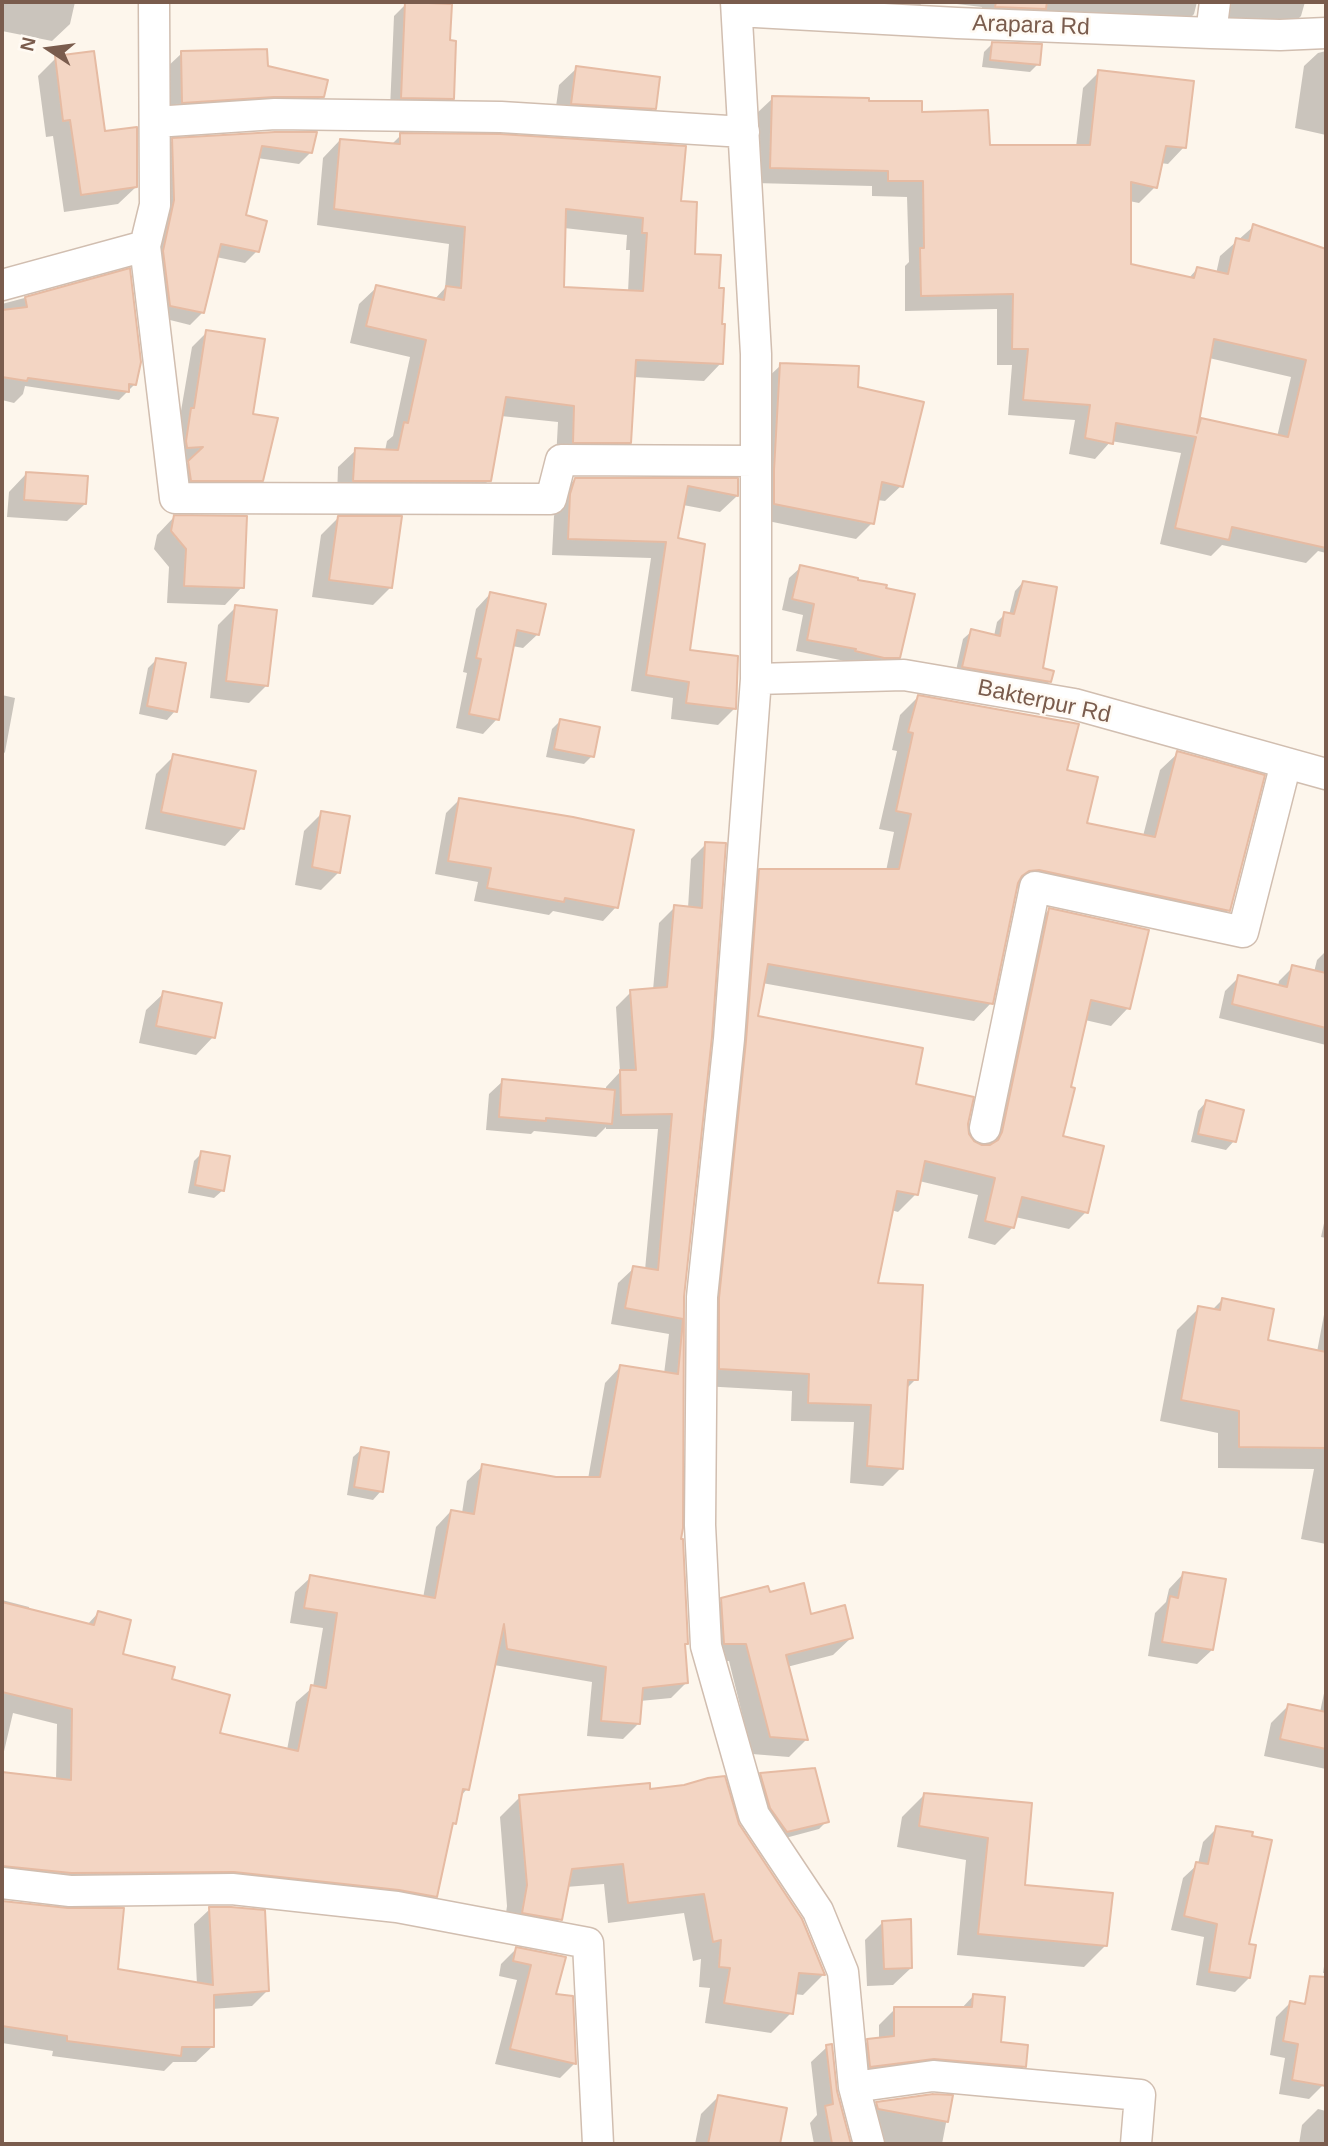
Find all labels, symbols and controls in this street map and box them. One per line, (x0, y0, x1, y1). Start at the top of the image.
street label: Arapara Rd (972, 10, 1090, 42)
north arrow (14, 14, 84, 84)
text: N (16, 35, 40, 53)
street label: Bakterpur Rd (975, 674, 1113, 730)

